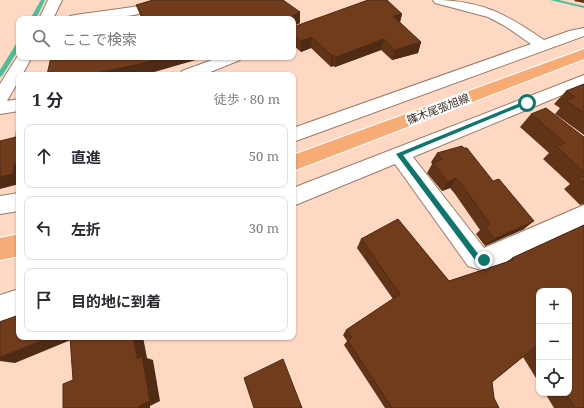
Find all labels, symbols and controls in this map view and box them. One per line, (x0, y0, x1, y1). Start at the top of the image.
search box (16, 16, 296, 60)
icon: search (30, 27, 52, 49)
text: ここで検索 (62, 29, 137, 49)
text: 1 分 (32, 88, 63, 111)
text: 徒歩 · 80 m (214, 90, 280, 108)
street label: 篠木尾張旭線 (404, 90, 471, 127)
route start (518, 94, 536, 112)
icon: ahead (33, 145, 55, 167)
text: 直進 (71, 147, 101, 167)
text: 50 m (249, 147, 279, 165)
icon: left (33, 217, 55, 239)
text: 左折 (71, 219, 101, 239)
text: 30 m (249, 219, 279, 237)
route end (475, 251, 493, 269)
map controls (536, 288, 572, 396)
button: + (536, 288, 572, 324)
icon: arrive (33, 289, 55, 311)
text: 目的地に到着 (71, 291, 161, 311)
button: − (536, 324, 572, 360)
button: locate (536, 360, 572, 396)

